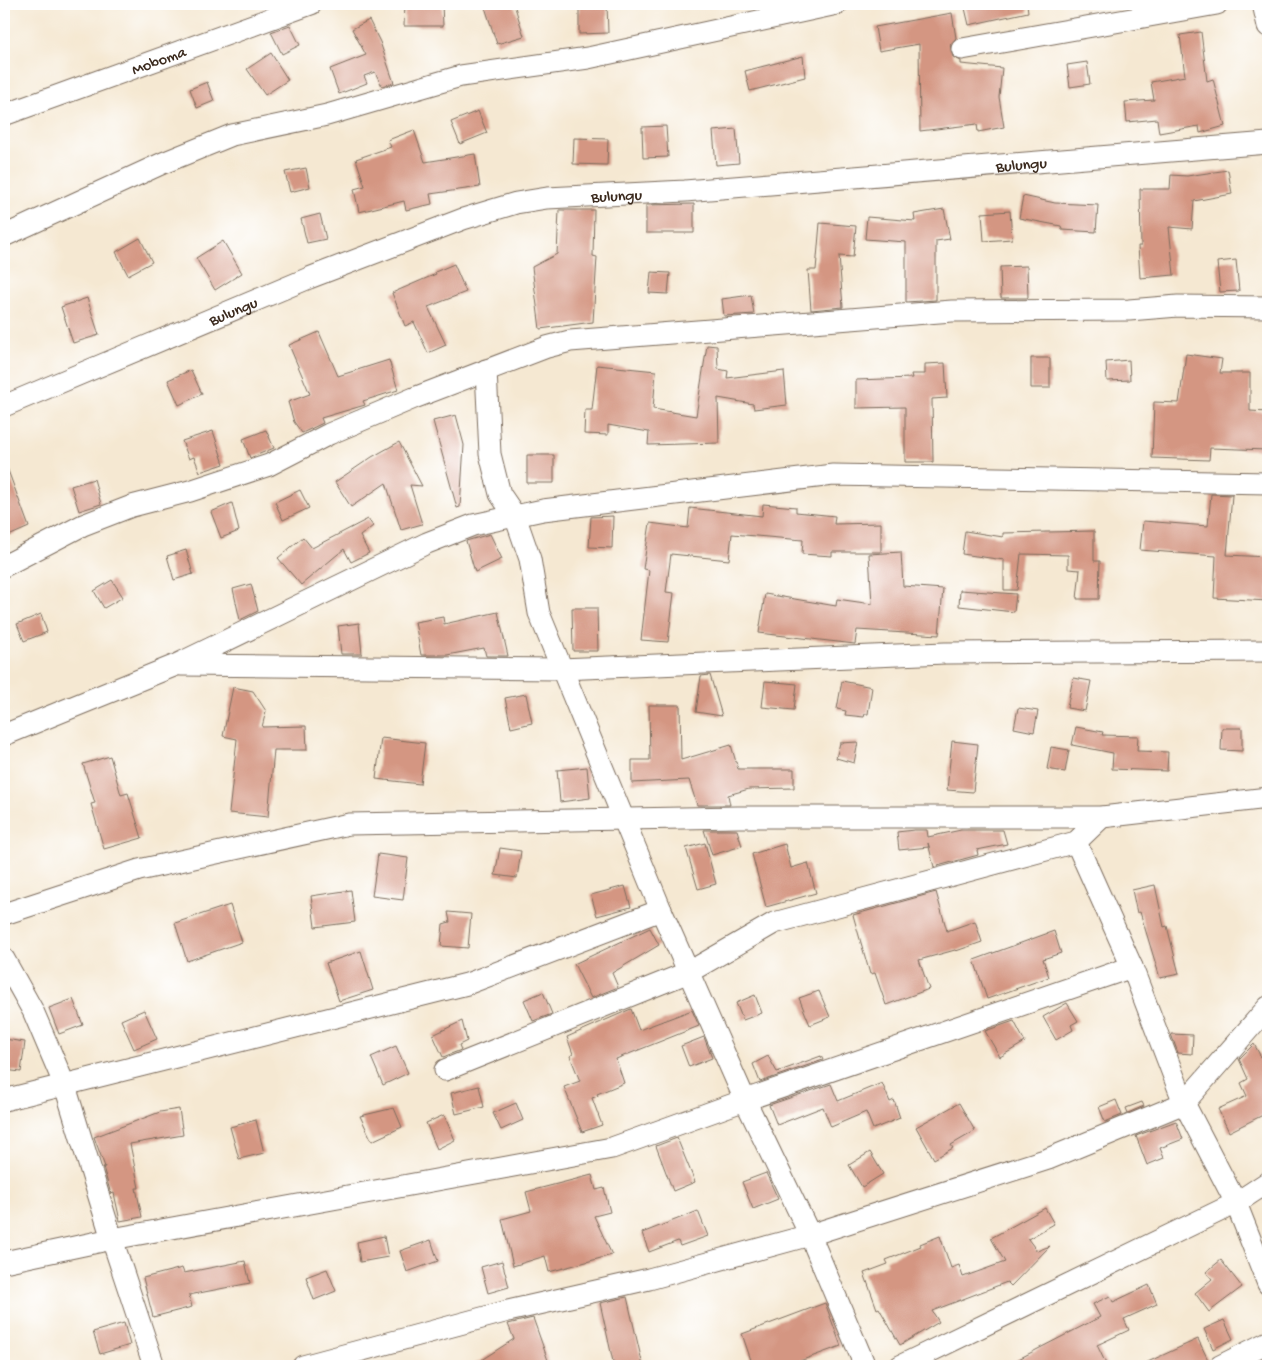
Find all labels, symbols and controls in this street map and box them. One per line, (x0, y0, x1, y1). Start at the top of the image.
street label: Moboma (130, 44, 190, 81)
street label: Bulungu (994, 155, 1048, 178)
street label: Bulungu (590, 187, 643, 209)
street label: Bulungu (206, 294, 262, 332)

